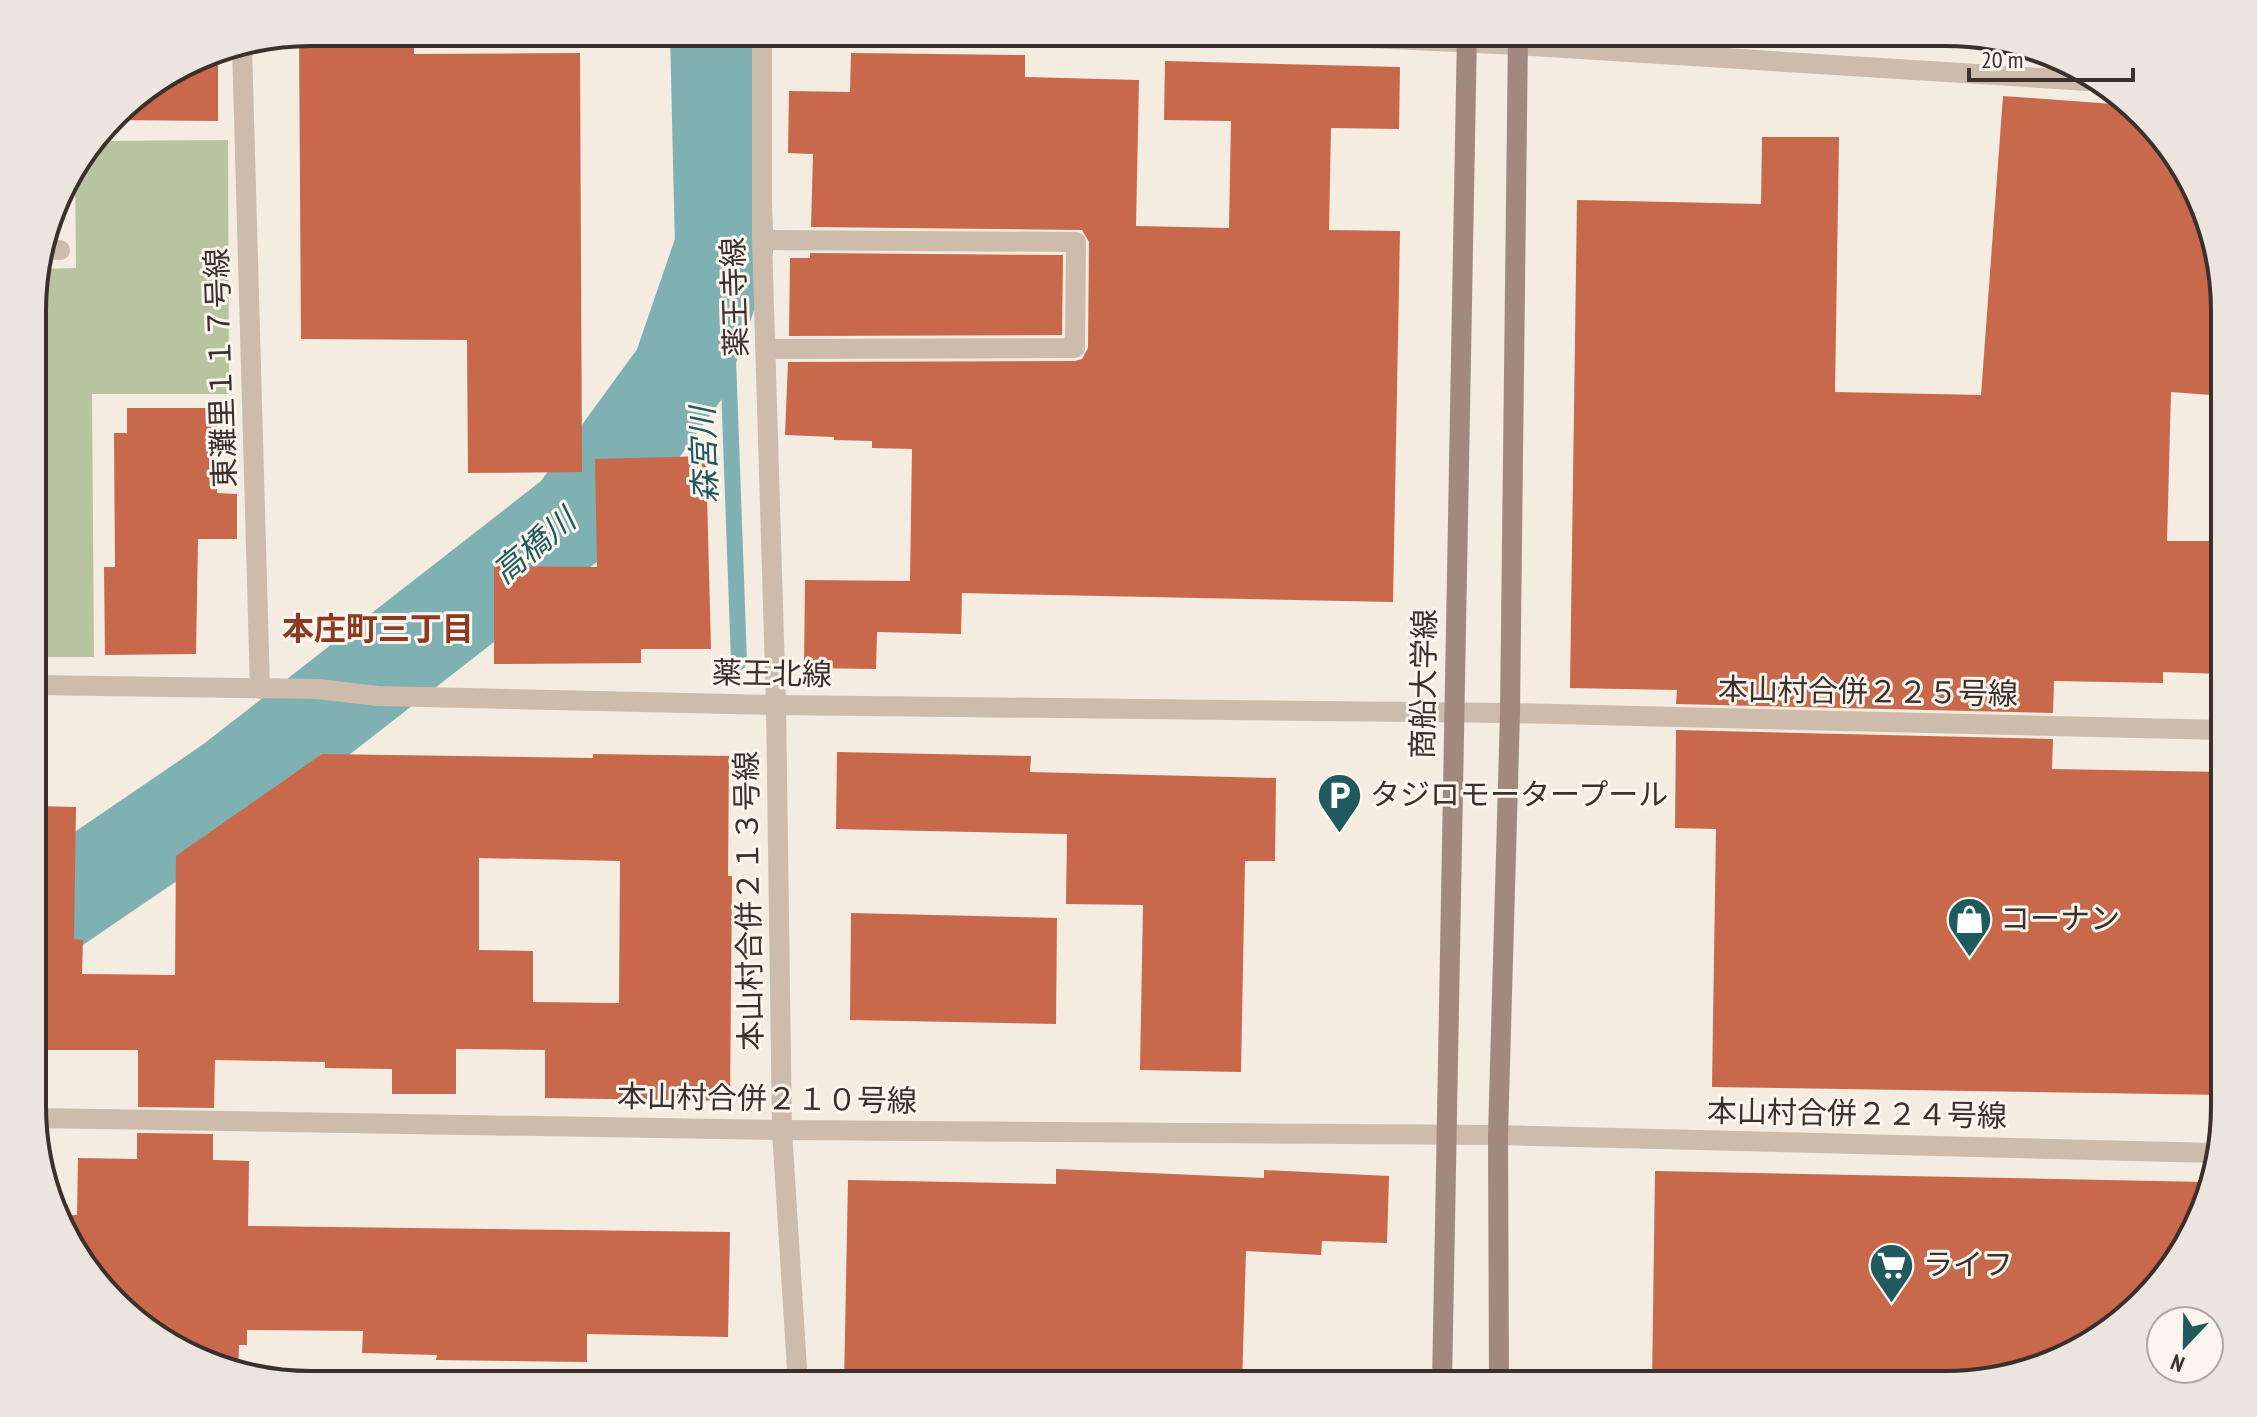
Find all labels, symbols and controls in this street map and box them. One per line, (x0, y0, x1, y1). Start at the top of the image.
scale bar (1969, 32, 2133, 82)
text: 20 m (1981, 44, 2023, 75)
street label: 薬王寺線 (712, 236, 755, 358)
street label: 東灘里１１７号線 (196, 247, 243, 489)
water label: 森宮川 (680, 403, 726, 504)
water label: 高橋川 (483, 496, 586, 592)
district label: 本庄町三丁目 (282, 607, 474, 649)
street label: 商船大学線 (1402, 609, 1443, 759)
street label: 薬王北線 (712, 652, 832, 693)
street label: 本山村合併２２５号線 (1718, 668, 2018, 713)
street label: 本山村合併２１３号線 (725, 751, 770, 1051)
parking icon: タジロモータープール (1315, 771, 1363, 834)
place label: タジロモータープール (1370, 774, 1668, 813)
shop icon: コーナン (1945, 895, 1993, 958)
place label: コーナン (2000, 898, 2120, 937)
street label: 本山村合併２１０号線 (617, 1075, 917, 1120)
street label: 本山村合併２２４号線 (1707, 1090, 2007, 1135)
supermarket icon: ライフ (1868, 1241, 1916, 1304)
place label: ライフ (1923, 1244, 2013, 1283)
north arrow (2145, 1305, 2225, 1385)
text: N (2167, 1348, 2188, 1379)

